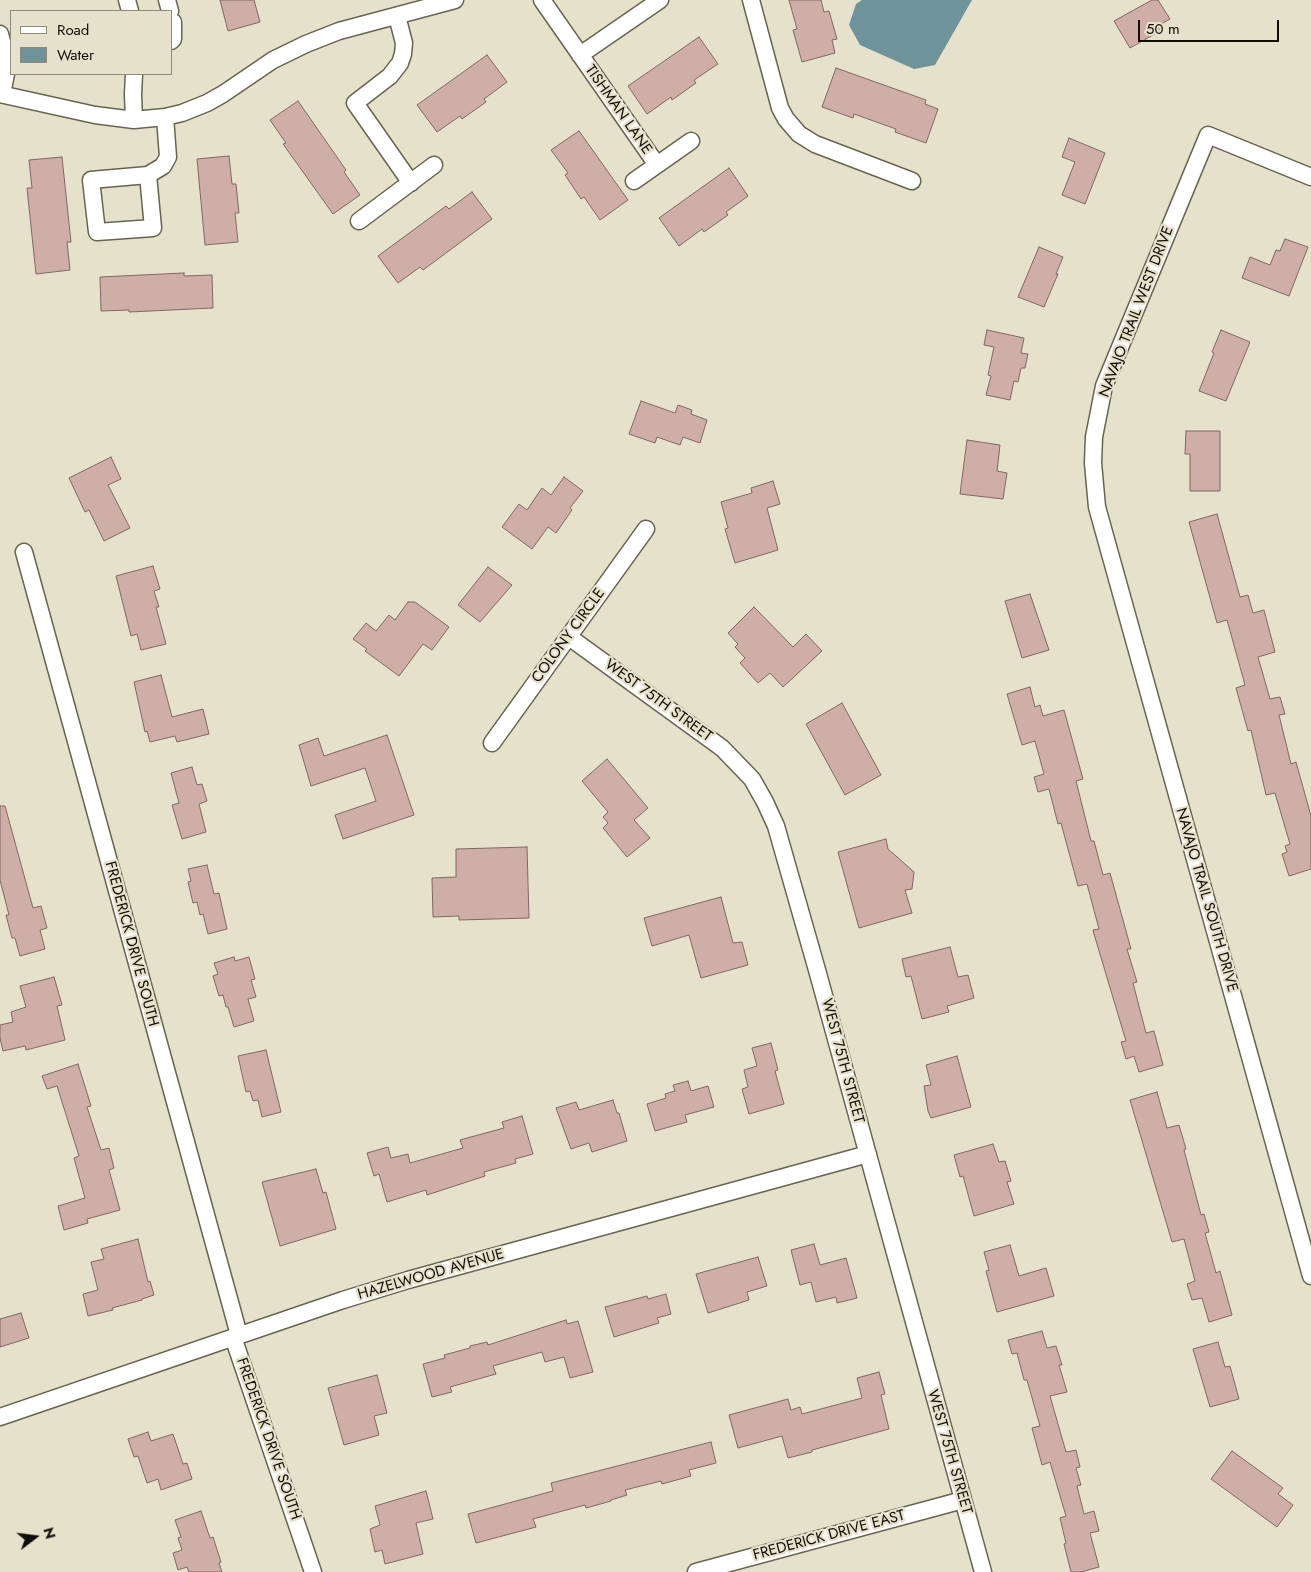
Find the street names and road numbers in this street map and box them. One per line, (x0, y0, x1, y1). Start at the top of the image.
street label: TISHMAN LANE (581, 62, 655, 158)
street label: NAVAJO TRAIL WEST DRIVE (1096, 224, 1178, 400)
street label: COLONY CIRCLE (529, 585, 609, 687)
street label: WEST 75TH STREET (601, 656, 715, 746)
street label: NAVAJO TRAIL SOUTH DRIVE (1171, 806, 1241, 994)
street label: FREDERICK DRIVE SOUTH (100, 860, 162, 1028)
street label: WEST 75TH STREET (817, 997, 867, 1125)
street label: HAZELWOOD AVENUE (356, 1246, 506, 1304)
street label: FREDERICK DRIVE SOUTH (232, 1356, 304, 1522)
street label: WEST 75TH STREET (923, 1388, 975, 1516)
street label: FREDERICK DRIVE EAST (751, 1507, 907, 1565)

